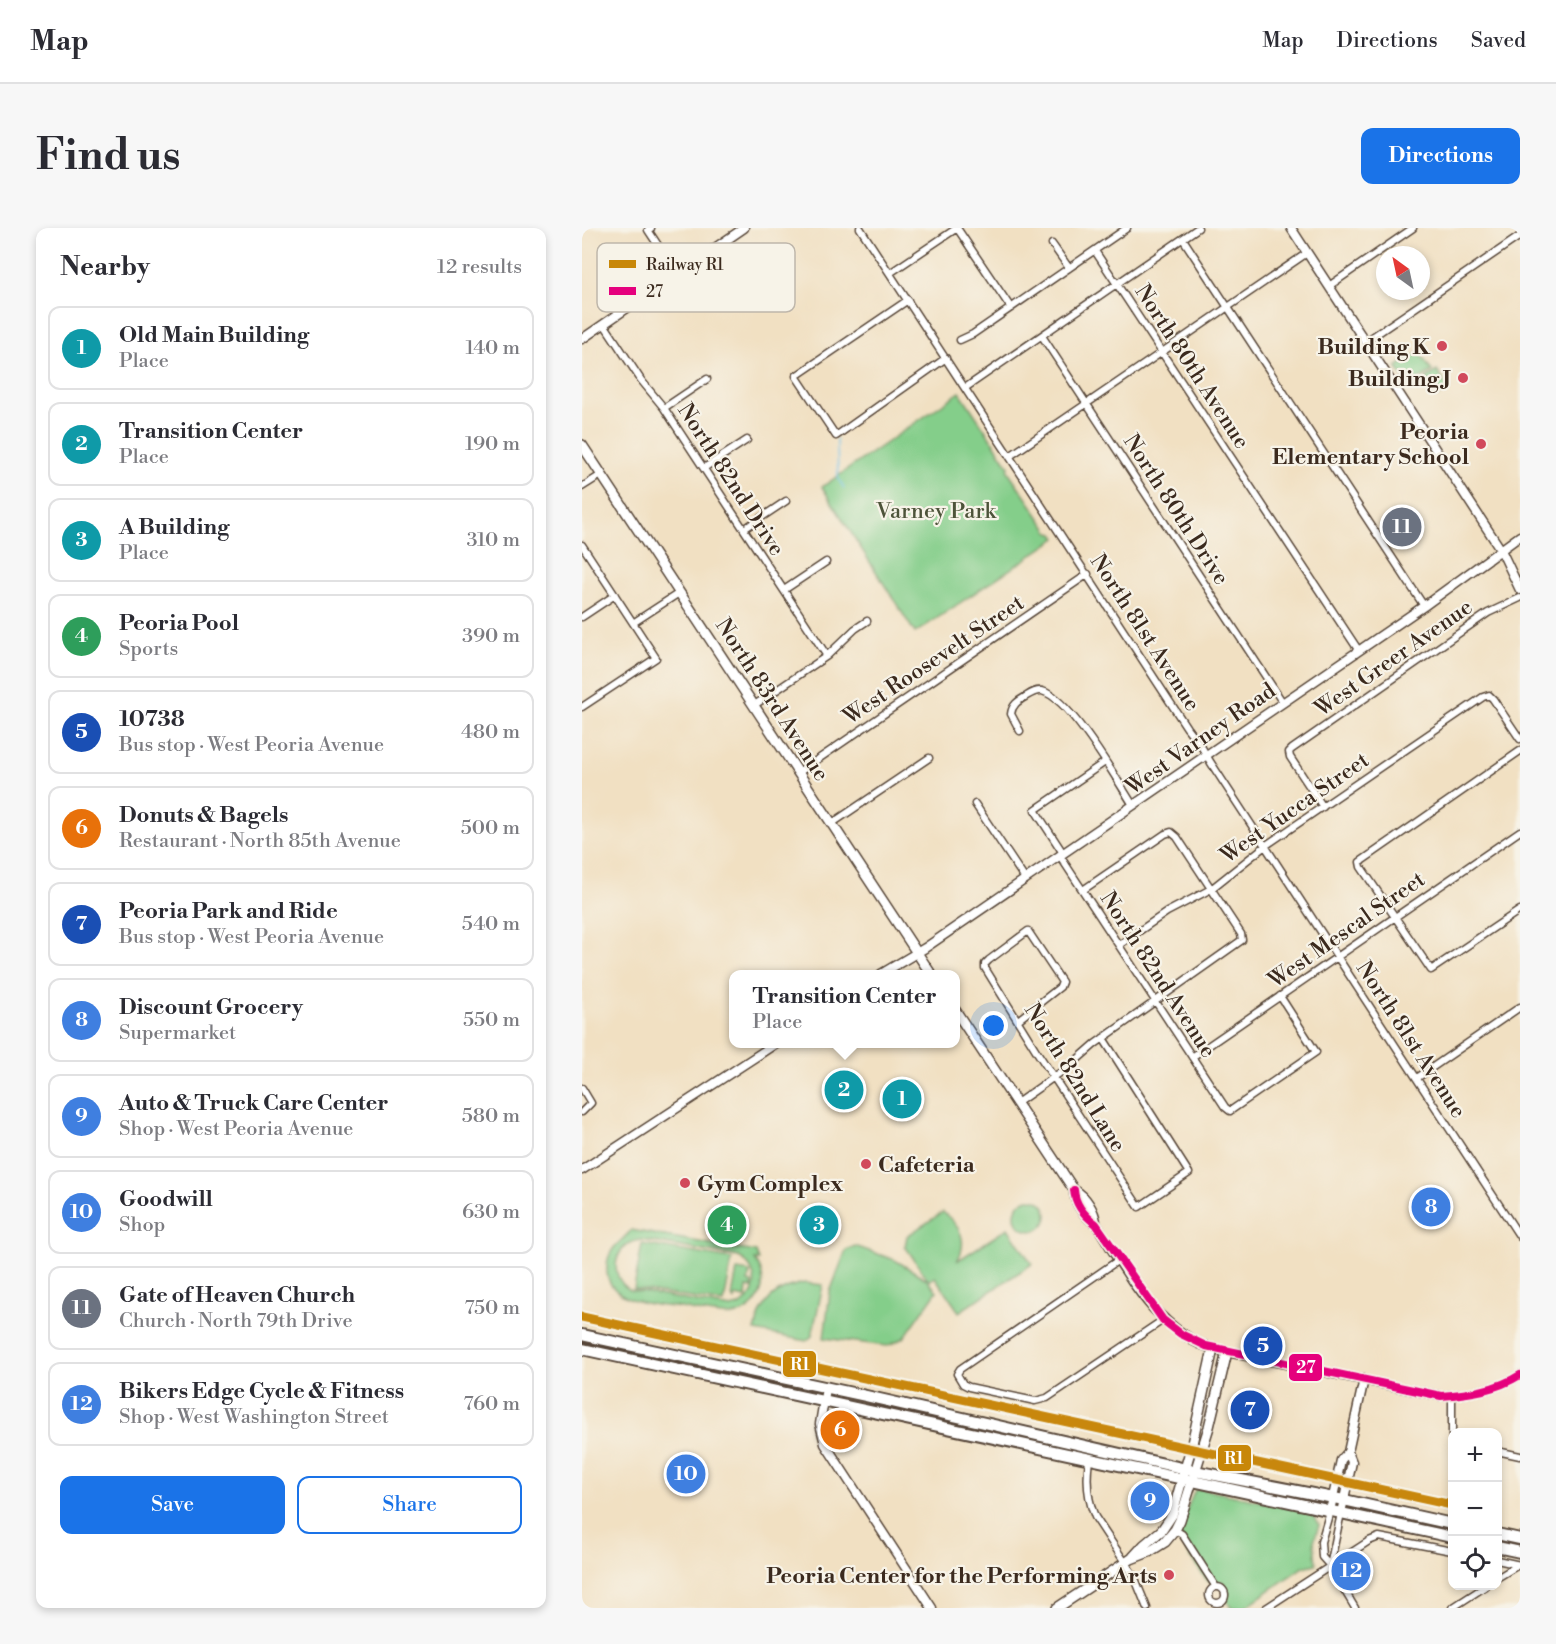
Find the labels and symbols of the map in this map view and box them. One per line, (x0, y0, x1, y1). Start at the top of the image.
legend (597, 243, 795, 312)
north arrow (1376, 246, 1430, 300)
text: Railway R1 (646, 255, 724, 275)
street label: North 80th Avenue (1129, 280, 1255, 454)
text: 27 (646, 282, 663, 302)
place label: Building K (1318, 334, 1431, 361)
marker: Building K (1435, 339, 1449, 353)
place label: Building J (1348, 366, 1451, 393)
marker: Building J (1456, 371, 1470, 385)
street label: North 82nd Drive (671, 398, 790, 561)
place label: Peoria Elementary School (1272, 419, 1470, 471)
street label: North 80th Drive (1117, 429, 1234, 590)
marker: Peoria Elementary School (1474, 437, 1488, 451)
park label: Varney Park (875, 498, 997, 525)
pin: 11 (1382, 504, 1422, 550)
street label: North 81st Avenue (1084, 549, 1205, 716)
street label: West Roosevelt Street (837, 590, 1030, 731)
street label: West Greer Avenue (1309, 594, 1478, 723)
street label: North 83rd Avenue (709, 613, 834, 786)
street label: West Varney Road (1120, 677, 1282, 802)
street label: West Yucca Street (1215, 747, 1374, 870)
street label: West Mescal Street (1263, 866, 1431, 995)
street label: North 82nd Avenue (1094, 887, 1222, 1063)
street label: North 81st Avenue (1350, 956, 1471, 1123)
street label: North 82nd Lane (1018, 998, 1131, 1157)
your location (979, 1011, 1008, 1040)
pin: 2 (824, 1068, 864, 1112)
pin: 1 (882, 1076, 922, 1122)
place label: Cafeteria (878, 1152, 976, 1179)
marker: Cafeteria (859, 1157, 873, 1171)
place label: Gym Complex (697, 1171, 843, 1198)
marker: Gym Complex (678, 1176, 692, 1190)
pin: 8 (1412, 1184, 1450, 1230)
pin: 4 (708, 1202, 746, 1248)
pin: 3 (800, 1202, 838, 1248)
pin: 5 (1244, 1324, 1282, 1368)
line badge: R1 (782, 1350, 817, 1378)
line badge: 27 (1288, 1353, 1323, 1382)
text: R1 (790, 1355, 810, 1375)
text: 27 (1296, 1358, 1316, 1378)
pin: 7 (1230, 1388, 1270, 1432)
pin: 6 (820, 1408, 860, 1452)
line badge: R1 (1217, 1444, 1252, 1472)
text: R1 (1224, 1449, 1244, 1469)
pin: 10 (666, 1452, 706, 1496)
pin: 9 (1130, 1478, 1170, 1524)
pin: 12 (1332, 1548, 1370, 1594)
place label: Peoria Center for the Performing Arts (766, 1563, 1157, 1590)
marker: Peoria Center for the Performing Arts (1162, 1568, 1176, 1582)

